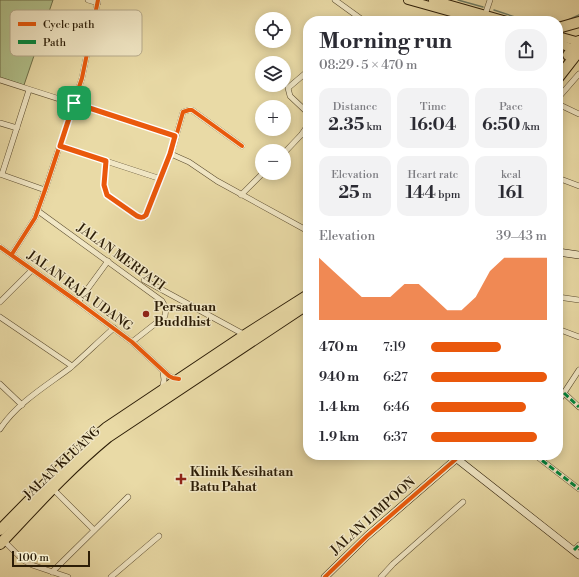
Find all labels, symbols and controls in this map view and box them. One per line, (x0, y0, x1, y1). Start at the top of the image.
legend (10, 10, 142, 56)
map controls (255, 12, 291, 180)
button: locate (255, 12, 291, 48)
text: Cycle path (43, 18, 95, 32)
text: Morning run (319, 28, 452, 55)
button: share (505, 29, 547, 71)
text: Path (43, 36, 67, 50)
button: layers (255, 56, 291, 92)
text: 08:29 · 5 × 470 m (319, 57, 418, 73)
pin (57, 86, 91, 120)
icon: arrive (63, 92, 85, 114)
button: + (255, 100, 291, 136)
text: Distance (333, 100, 377, 114)
text: Time (420, 100, 446, 114)
text: Pace (499, 100, 523, 114)
text: 2.35 (328, 114, 364, 136)
text: 16:04 (410, 114, 456, 136)
text: 6:50 (482, 114, 520, 136)
text: km (364, 120, 382, 134)
text: /km (520, 120, 540, 134)
button: − (255, 144, 291, 180)
text: Elevation (331, 168, 379, 182)
text: Heart rate (408, 168, 458, 182)
text: kcal (501, 168, 521, 182)
text: 25 (338, 182, 360, 204)
text: 144 (406, 182, 436, 204)
text: 161 (498, 182, 524, 204)
text: m (360, 188, 372, 202)
text: bpm (436, 188, 461, 202)
street label: JALAN MERPATI (73, 219, 168, 294)
text: Elevation (319, 228, 375, 244)
text: 39–43 m (496, 228, 547, 244)
street label: JALAN RAJA UDANG (23, 247, 136, 335)
place label: Persatuan Buddhist (154, 299, 216, 330)
marker: Persatuan Buddhist (141, 309, 151, 319)
text: 470 m (319, 339, 358, 355)
text: 7:19 (383, 339, 406, 355)
text: 940 m (319, 369, 359, 385)
text: 6:27 (383, 369, 408, 385)
text: 1.4 km (319, 399, 360, 415)
text: 6:46 (383, 399, 409, 415)
street label: JALAN KLUANG (19, 423, 104, 503)
text: 1.9 km (319, 429, 359, 445)
text: 6:37 (383, 429, 407, 445)
place label: Klinik Kesihatan Batu Pahat (190, 464, 293, 495)
marker: Klinik Kesihatan Batu Pahat (175, 473, 187, 485)
street label: JALAN LIMPOON (327, 474, 419, 559)
scale bar (12, 549, 90, 568)
text: 100 m (18, 551, 49, 565)

